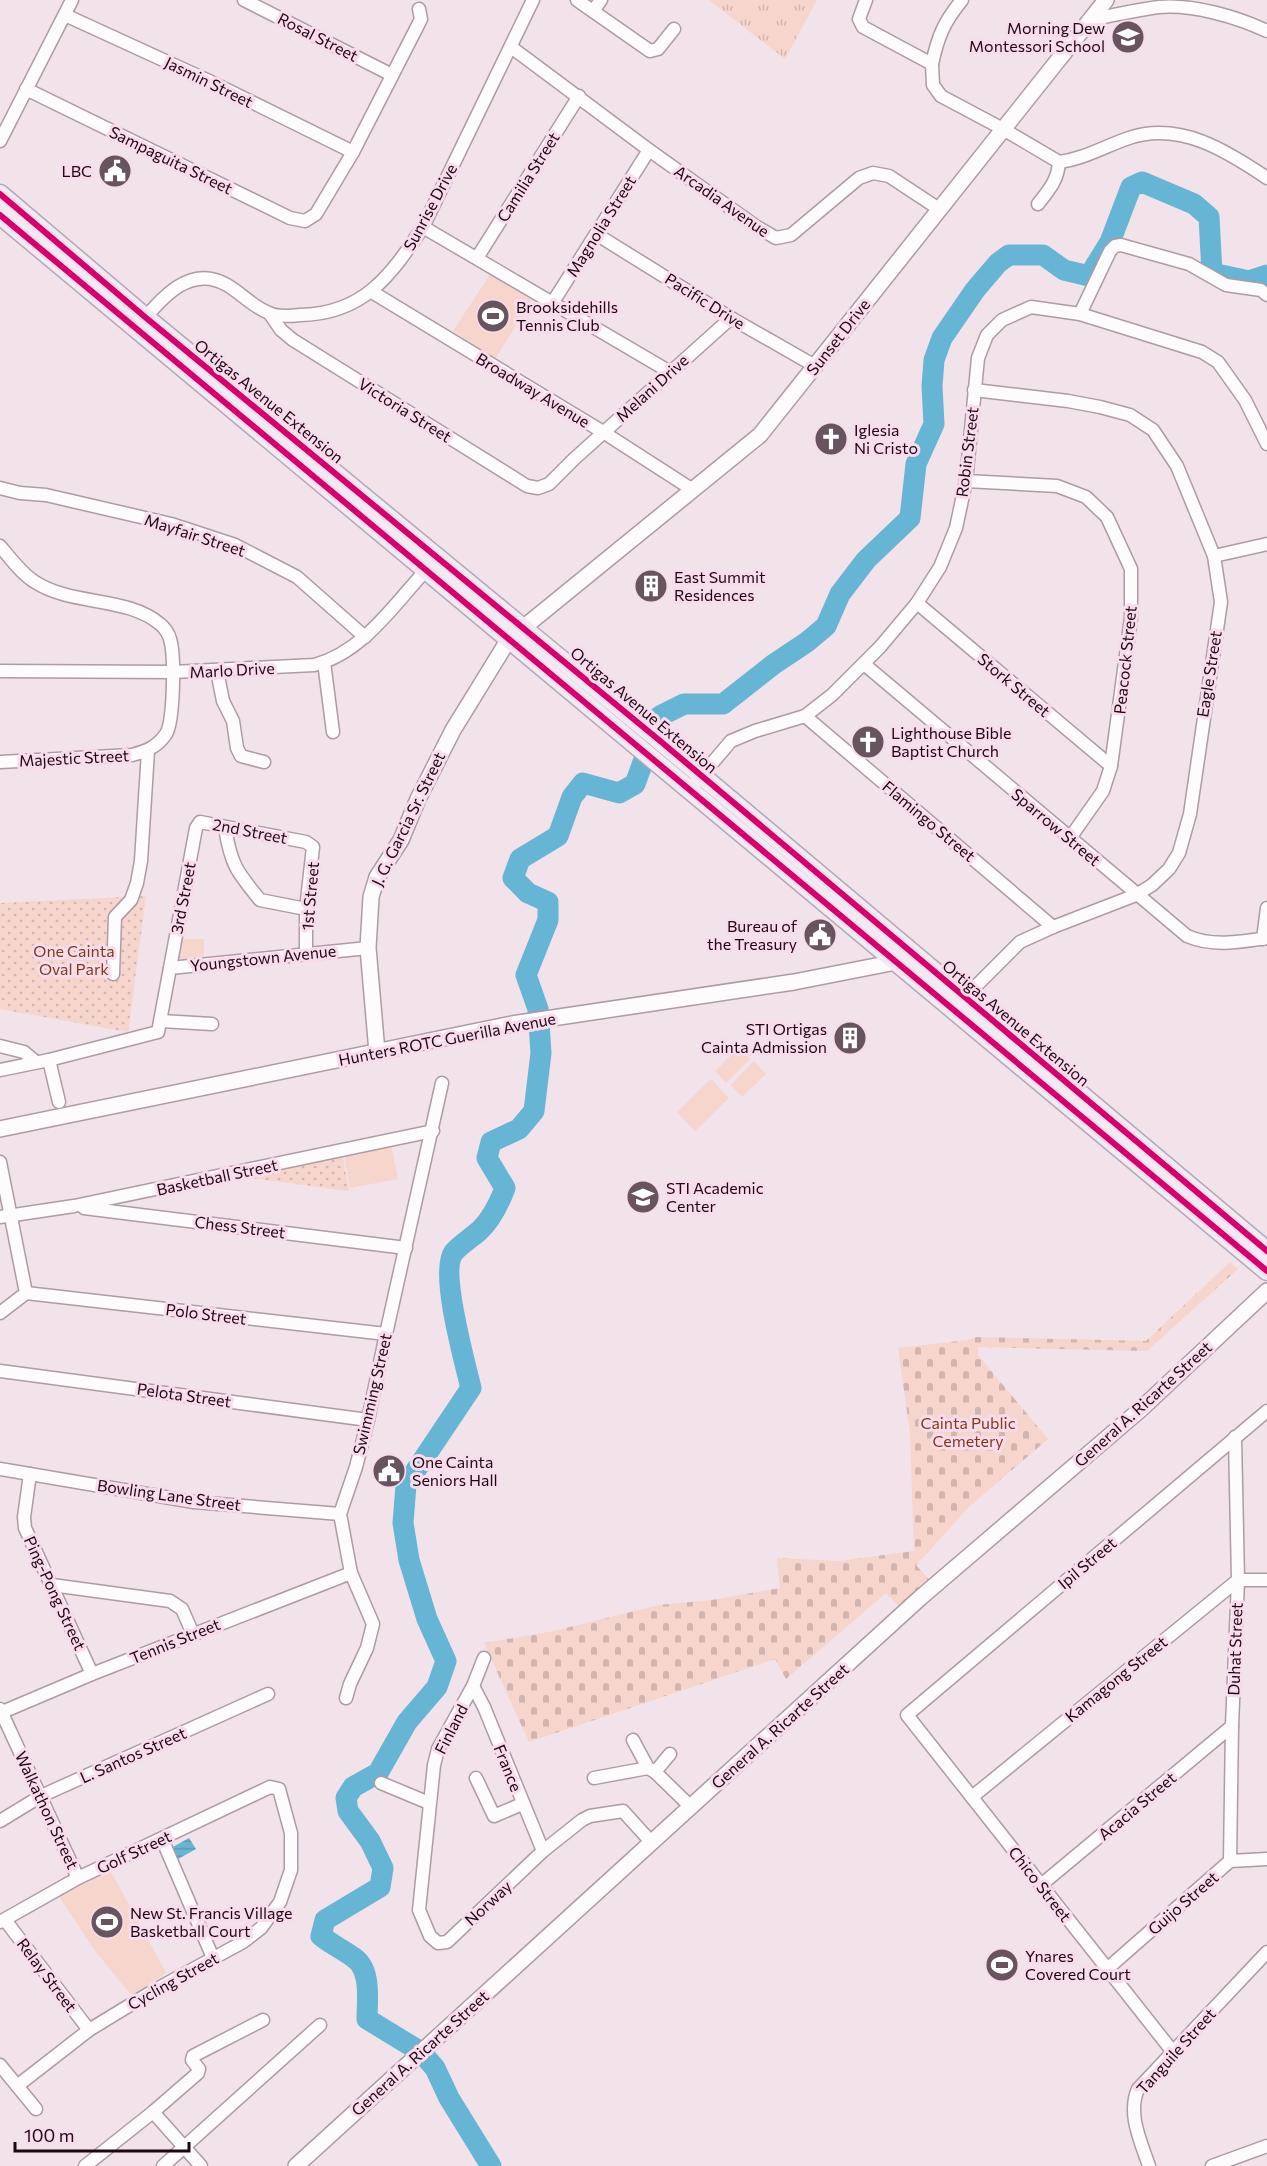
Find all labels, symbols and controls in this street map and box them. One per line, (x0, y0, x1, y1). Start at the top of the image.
street label: Rosal Street (275, 8, 362, 65)
place label: Morning Dew Montessori School (969, 18, 1105, 55)
school or university icon: Morning Dew Montessori School (1110, 19, 1146, 55)
street label: Jasmin Street (162, 52, 257, 111)
street label: Sampaguita Street (107, 122, 236, 198)
street label: Camilia Street (492, 128, 563, 225)
public building icon: LBC (97, 153, 133, 189)
street label: Sunrise Drive (399, 160, 460, 253)
place label: LBC (62, 161, 92, 180)
street label: Arcadia Avenue (671, 161, 773, 240)
street label: Magnolia Street (562, 171, 640, 280)
street label: Pacific Drive (662, 269, 749, 333)
street label: Sunset Drive (802, 295, 873, 379)
place label: Brooksidehills Tennis Club (516, 297, 618, 334)
sports icon: Brooksidehills Tennis Club (475, 298, 511, 334)
street label: Ortigas Avenue Extension (191, 335, 348, 467)
street label: Broadway Avenue (473, 348, 593, 431)
street label: Melani Drive (611, 350, 692, 425)
street label: Victoria Street (355, 373, 456, 446)
street label: Robin Street (952, 405, 982, 498)
place label: Iglesia Ni Cristo (854, 420, 918, 457)
church icon: Iglesia Ni Cristo (813, 421, 849, 457)
street label: Mayfair Street (142, 509, 248, 560)
place label: East Summit Residences (674, 567, 766, 604)
building icon: East Summit Residences (633, 568, 669, 604)
street label: Peacock Street (1109, 604, 1140, 715)
street label: Eagle Street (1192, 629, 1225, 719)
street label: Ortigas Avenue Extension (567, 643, 722, 777)
street label: Stork Street (974, 649, 1055, 721)
street label: Marlo Drive (189, 658, 275, 681)
place label: Lighthouse Bible Baptist Church (891, 723, 1012, 760)
church icon: Lighthouse Bible Baptist Church (850, 724, 886, 760)
street label: Majestic Street (18, 745, 130, 770)
street label: J. G. Garcia Sr. Street (367, 748, 448, 889)
street label: Flamingo Street (879, 776, 980, 865)
street label: Sparrow Street (1008, 784, 1105, 870)
street label: 2nd Street (211, 814, 289, 847)
street label: 3rd Street (166, 860, 199, 935)
street label: 1st Street (297, 860, 322, 931)
place label: Bureau of the Treasury (707, 916, 798, 953)
public building icon: Bureau of the Treasury (802, 917, 838, 953)
street label: Youngstown Avenue (189, 940, 337, 975)
park label: One Cainta Oval Park (33, 941, 115, 978)
street label: Ortigas Avenue Extension (939, 956, 1094, 1090)
street label: Hunters ROTC Guerilla Avenue (337, 1008, 557, 1069)
place label: STI Ortigas Cainta Admission (701, 1019, 827, 1056)
building icon: STI Ortigas Cainta Admission (832, 1020, 868, 1056)
street label: Basketball Street (155, 1154, 280, 1199)
place label: STI Academic Center (666, 1178, 764, 1215)
school or university icon: STI Academic Center (625, 1179, 661, 1215)
street label: Chess Street (194, 1212, 287, 1242)
street label: Polo Street (165, 1299, 248, 1328)
street label: Swimming Street (348, 1331, 395, 1456)
street label: General A. Ricarte Street (1070, 1337, 1216, 1470)
street label: Pelota Street (136, 1378, 233, 1411)
park label: Cainta Public Cemetery (920, 1413, 1016, 1450)
place label: One Cainta Seniors Hall (412, 1452, 498, 1489)
public building icon: One Cainta Seniors Hall (371, 1453, 407, 1489)
street label: Bowling Lane Street (96, 1475, 243, 1514)
street label: Ipil Street (1054, 1532, 1120, 1593)
street label: Ping-Pong Street (21, 1533, 90, 1653)
street label: Duhat Street (1223, 1602, 1246, 1696)
street label: Tennis Street (127, 1614, 223, 1667)
street label: Kamagong Street (1061, 1631, 1171, 1726)
street label: General A. Ricarte Street (707, 1659, 853, 1792)
street label: Finland (430, 1701, 471, 1757)
street label: L. Santos Street (77, 1722, 189, 1786)
street label: France (490, 1742, 526, 1794)
street label: Walkathon Street (12, 1748, 83, 1872)
street label: Acacia Street (1094, 1767, 1180, 1844)
street label: Golf Street (94, 1826, 174, 1877)
street label: Chico Street (1005, 1842, 1076, 1925)
street label: Guijo Street (1144, 1867, 1222, 1938)
street label: Norway (460, 1876, 515, 1929)
place label: New St. Francis Village Basketball Court (130, 1903, 292, 1940)
sports icon: New St. Francis Village Basketball Court (89, 1904, 125, 1940)
street label: Relay Street (13, 1934, 82, 2016)
place label: Ynares Covered Court (1025, 1946, 1131, 1983)
sports icon: Ynares Covered Court (984, 1947, 1020, 1983)
street label: Cycling Street (124, 1948, 222, 2013)
street label: General A. Ricarte Street (347, 1986, 493, 2119)
street label: Tanguile Street (1132, 2004, 1219, 2097)
scale bar (15, 2115, 189, 2153)
text: 100 m (24, 2124, 74, 2146)

